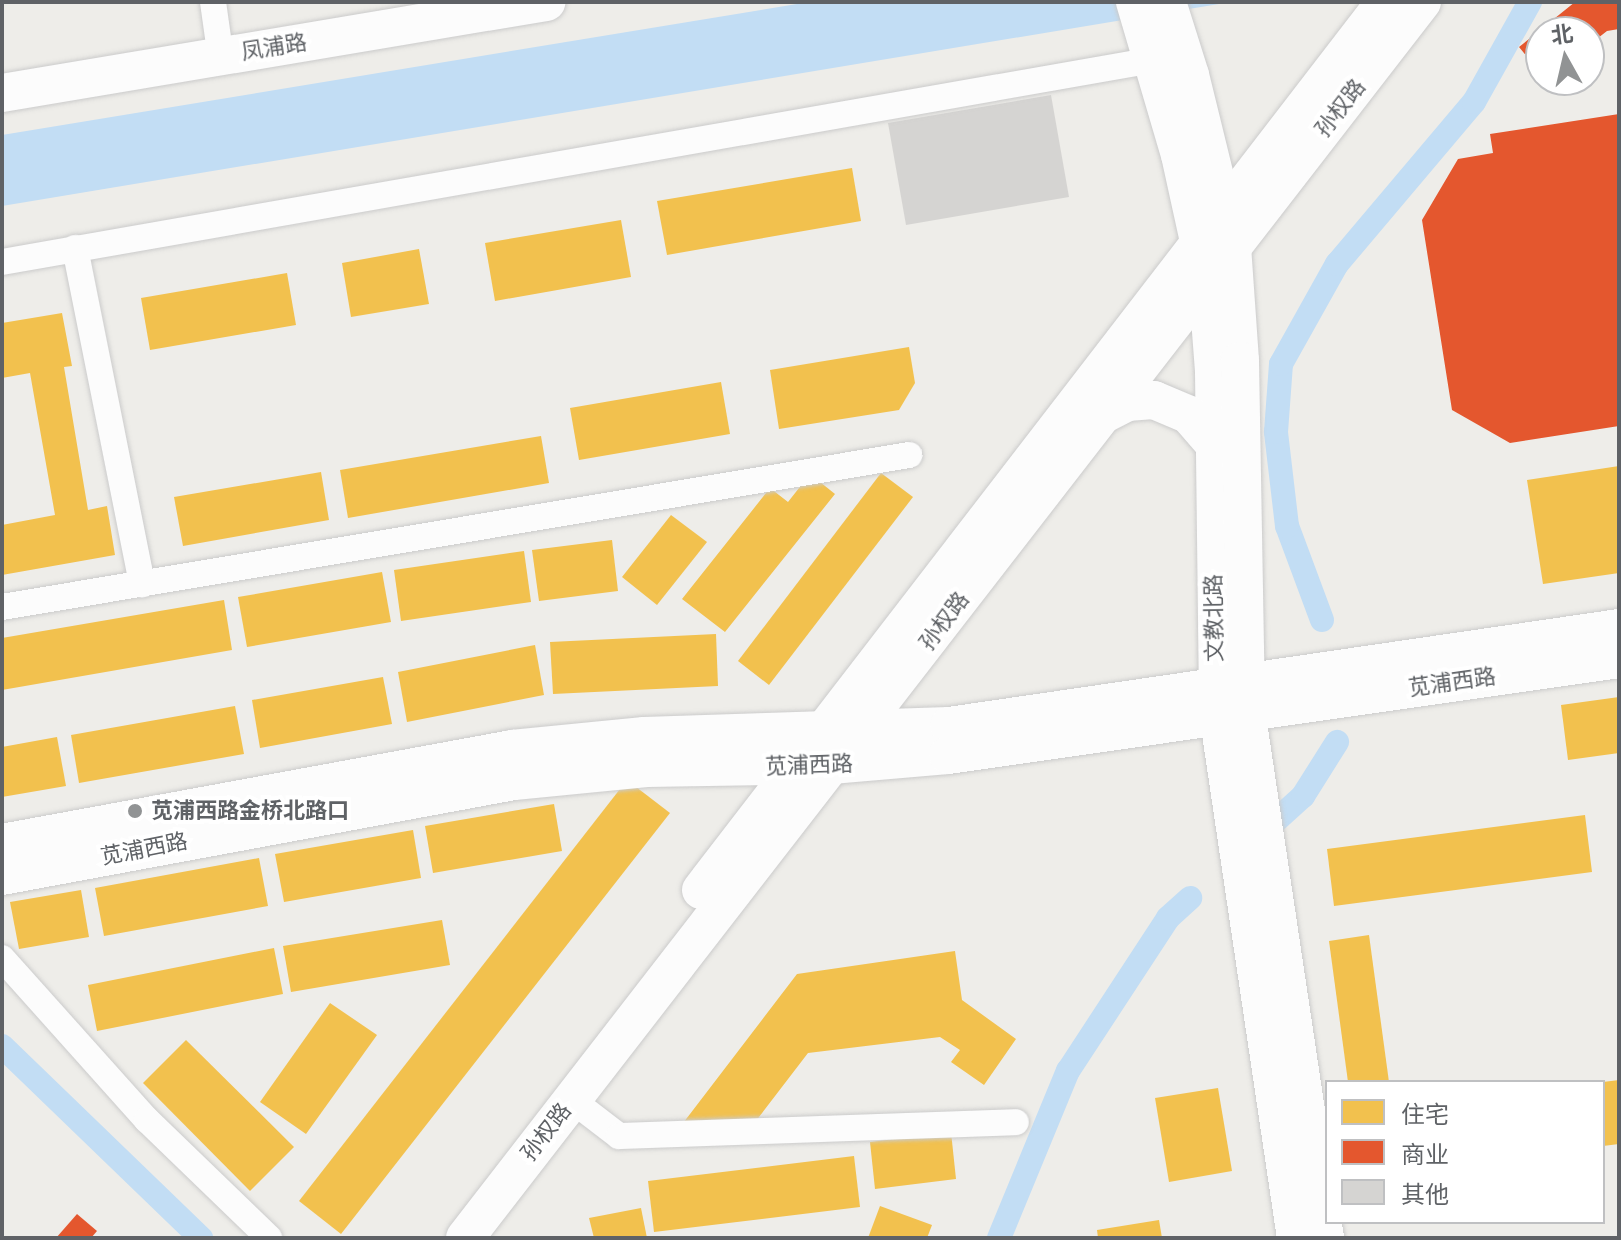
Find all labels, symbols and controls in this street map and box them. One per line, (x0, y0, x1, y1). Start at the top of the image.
north arrow (1525, 16, 1605, 96)
text: 北 (1549, 20, 1575, 49)
street label: 凤浦路 (239, 29, 309, 65)
street label: 孙权路 (1309, 74, 1371, 142)
street label: 文教北路 (1200, 574, 1228, 662)
street label: 孙权路 (914, 587, 974, 655)
street label: 苋浦西路 (1407, 663, 1497, 701)
street label: 苋浦西路 (765, 750, 853, 780)
place label: 苋浦西路金桥北路口 (151, 798, 349, 824)
marker: 苋浦西路金桥北路口 (126, 802, 144, 820)
street label: 苋浦西路 (98, 828, 190, 870)
legend (1325, 1080, 1605, 1224)
street label: 孙权路 (515, 1098, 577, 1166)
text: 住宅 (1401, 1101, 1449, 1128)
text: 商业 (1401, 1141, 1449, 1168)
text: 其他 (1401, 1181, 1449, 1208)

